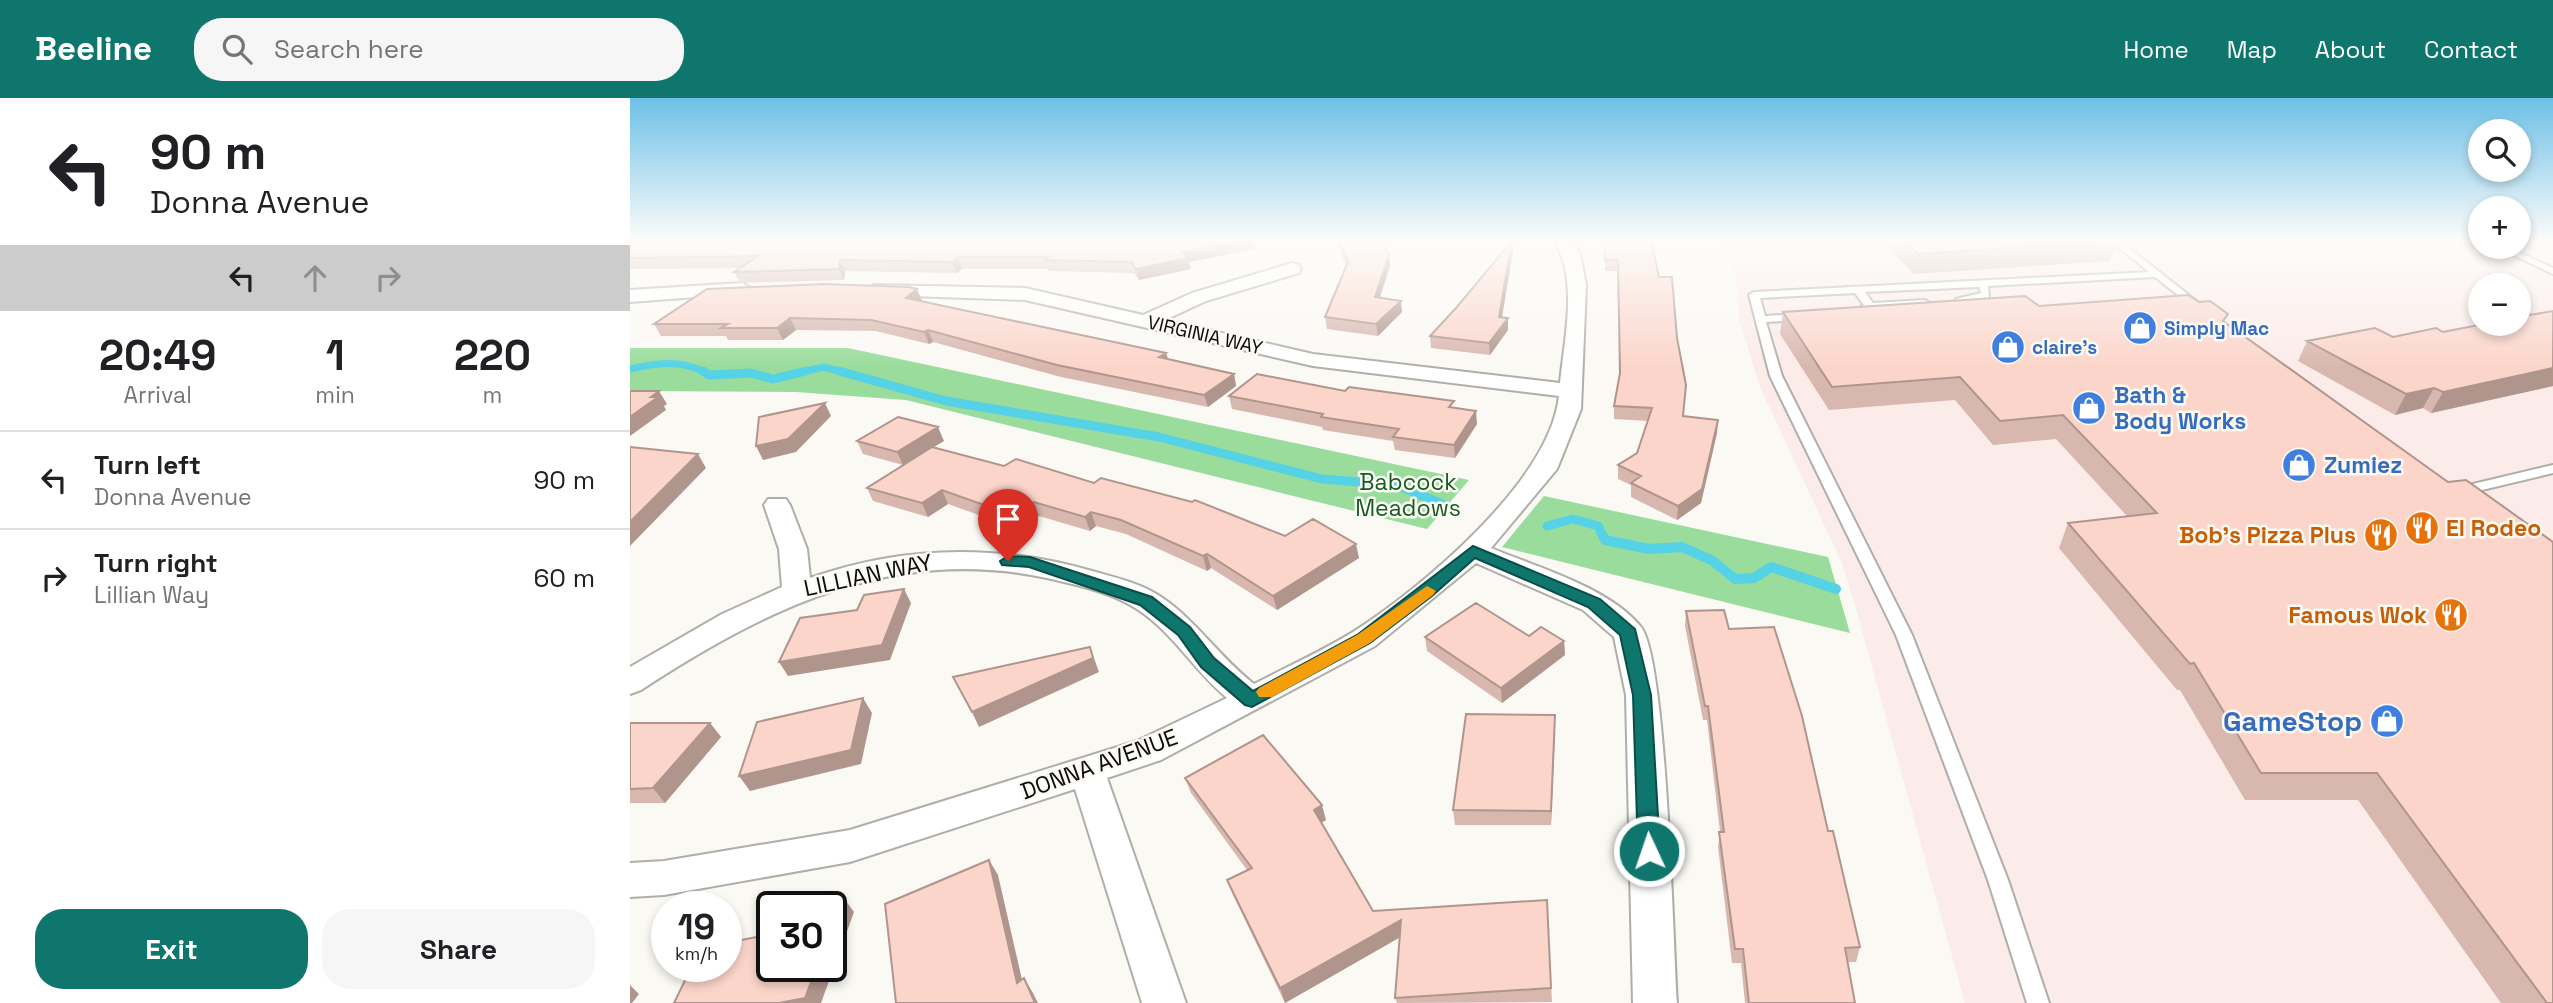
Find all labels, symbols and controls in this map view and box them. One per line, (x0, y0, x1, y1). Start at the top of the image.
search box (194, 18, 684, 81)
text: Beeline (35, 28, 152, 70)
icon: search (218, 30, 256, 68)
text: Search here (274, 32, 424, 66)
text: Home (2123, 34, 2189, 65)
text: Map (2227, 34, 2277, 65)
text: About (2315, 34, 2386, 65)
text: Contact (2424, 34, 2518, 65)
map controls (2468, 119, 2531, 336)
button: search (2468, 119, 2531, 182)
text: 90 m (150, 121, 266, 183)
icon: left (35, 126, 126, 217)
text: Donna Avenue (150, 182, 369, 222)
button: + (2468, 196, 2531, 259)
icon: left (223, 259, 261, 297)
icon: ahead (296, 259, 334, 297)
icon: right (369, 259, 407, 297)
button: − (2468, 273, 2531, 336)
shop icon: Simply Mac (2121, 309, 2159, 347)
street label: VIRGINIA WAY (1145, 310, 1265, 360)
place label: Simply Mac (2164, 316, 2269, 341)
shop icon: claire's (1989, 328, 2027, 366)
text: 20:49 (99, 329, 216, 382)
text: 1 (326, 329, 345, 382)
text: 220 (454, 329, 531, 382)
place label: claire's (2032, 335, 2097, 360)
text: Arrival (123, 380, 192, 410)
text: min (315, 380, 355, 410)
text: m (483, 380, 502, 410)
place label: Bath & Body Works (2114, 380, 2246, 436)
shop icon: Bath & Body Works (2070, 389, 2108, 427)
shop icon: Zumiez (2280, 446, 2318, 484)
text: Turn left (94, 448, 201, 482)
place label: Zumiez (2324, 450, 2402, 480)
icon: left (35, 461, 73, 499)
text: 90 m (533, 463, 595, 497)
park label: Babcock Meadows (1355, 467, 1461, 523)
text: Donna Avenue (94, 482, 252, 512)
pin (978, 489, 1038, 561)
icon: arrive (989, 500, 1027, 538)
restaurant icon: El Rodeo (2403, 509, 2441, 547)
place label: El Rodeo (2446, 513, 2541, 543)
restaurant icon: Bob's Pizza Plus (2362, 516, 2400, 554)
place label: Bob's Pizza Plus (2179, 520, 2356, 550)
text: Turn right (94, 546, 218, 580)
street label: LILLIAN WAY (801, 547, 935, 603)
icon: right (35, 559, 73, 597)
text: 60 m (533, 561, 595, 595)
text: Lillian Way (94, 580, 209, 610)
restaurant icon: Famous Wok (2432, 596, 2470, 634)
place label: Famous Wok (2288, 600, 2427, 630)
shop icon: GameStop (2368, 702, 2406, 740)
place label: GameStop (2223, 703, 2362, 739)
street label: DONNA AVENUE (1016, 722, 1182, 806)
position arrow (1612, 814, 1686, 888)
speed limit sign: 30 (756, 891, 847, 982)
text: 19 (678, 905, 715, 949)
button: Exit (35, 909, 308, 989)
button: Share (322, 909, 595, 989)
text: km/h (675, 942, 718, 965)

